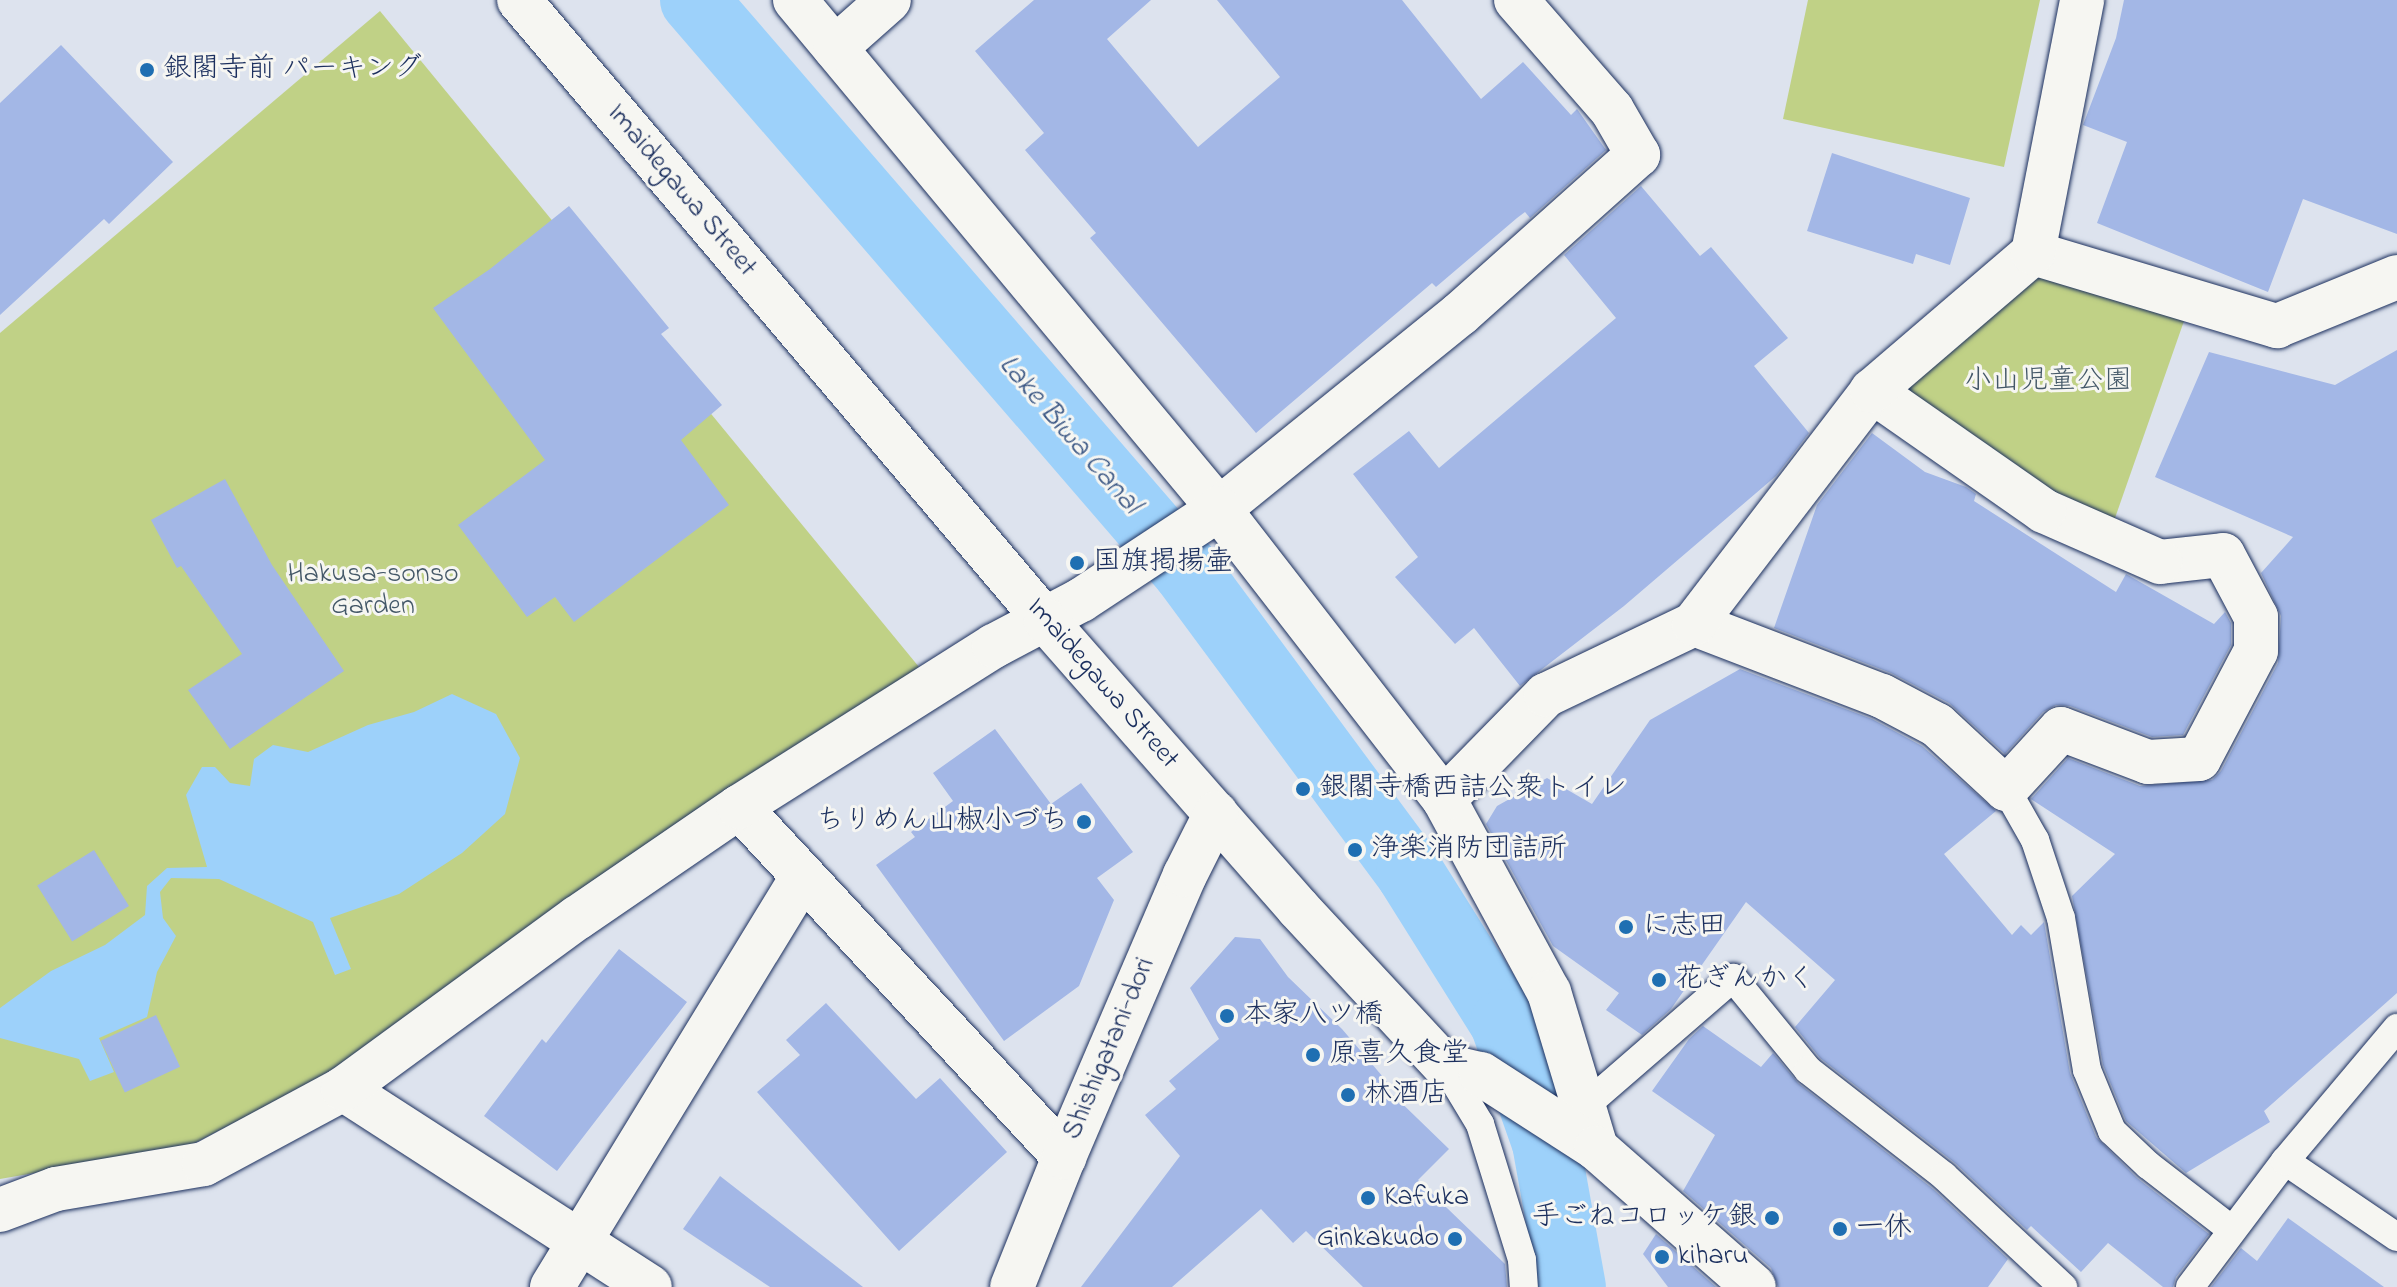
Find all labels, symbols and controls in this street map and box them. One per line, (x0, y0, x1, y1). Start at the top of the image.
place label: 銀閣寺前 パーキング (163, 53, 422, 87)
marker: 銀閣寺前 パーキング (138, 61, 156, 79)
street label: Imaidegawa Street (599, 98, 763, 284)
water label: Lake Biwa Canal (990, 348, 1148, 522)
park label: 小山児童公園 (1964, 365, 2132, 399)
place label: 国旗掲揚壷 (1093, 546, 1233, 580)
marker: 国旗掲揚壷 (1068, 554, 1086, 572)
park label: Hakusa-sonso Garden (288, 558, 458, 624)
street label: Imaidegawa Street (1019, 592, 1185, 776)
place label: 銀閣寺橋西詰公衆トイレ (1319, 772, 1627, 806)
marker: 銀閣寺橋西詰公衆トイレ (1294, 780, 1312, 798)
place label: ちりめん山椒小づち (816, 805, 1068, 839)
marker: ちりめん山椒小づち (1075, 813, 1093, 831)
place label: 浄楽消防団詰所 (1371, 833, 1567, 867)
marker: 浄楽消防団詰所 (1346, 841, 1364, 859)
place label: に志田 (1642, 910, 1726, 944)
marker: に志田 (1617, 918, 1635, 936)
street label: Shishigatani-dori (1057, 953, 1163, 1145)
place label: 花ぎんかく (1675, 963, 1815, 997)
marker: 花ぎんかく (1650, 971, 1668, 989)
place label: 本家八ツ橋 (1243, 999, 1383, 1033)
marker: 本家八ツ橋 (1218, 1007, 1236, 1025)
place label: 原喜久食堂 (1329, 1038, 1469, 1072)
marker: 原喜久食堂 (1304, 1046, 1322, 1064)
place label: 林酒店 (1364, 1078, 1448, 1112)
marker: 林酒店 (1339, 1086, 1357, 1104)
place label: Kafuka (1384, 1181, 1469, 1215)
marker: Kafuka (1359, 1189, 1377, 1207)
place label: 手ごねコロッケ銀 (1532, 1201, 1756, 1235)
marker: 手ごねコロッケ銀 (1763, 1209, 1781, 1227)
place label: 一休 (1856, 1212, 1912, 1246)
marker: 一休 (1831, 1220, 1849, 1238)
place label: Ginkakudo (1317, 1222, 1439, 1256)
marker: Ginkakudo (1446, 1230, 1464, 1248)
place label: kiharu (1678, 1240, 1748, 1274)
marker: kiharu (1653, 1248, 1671, 1266)

